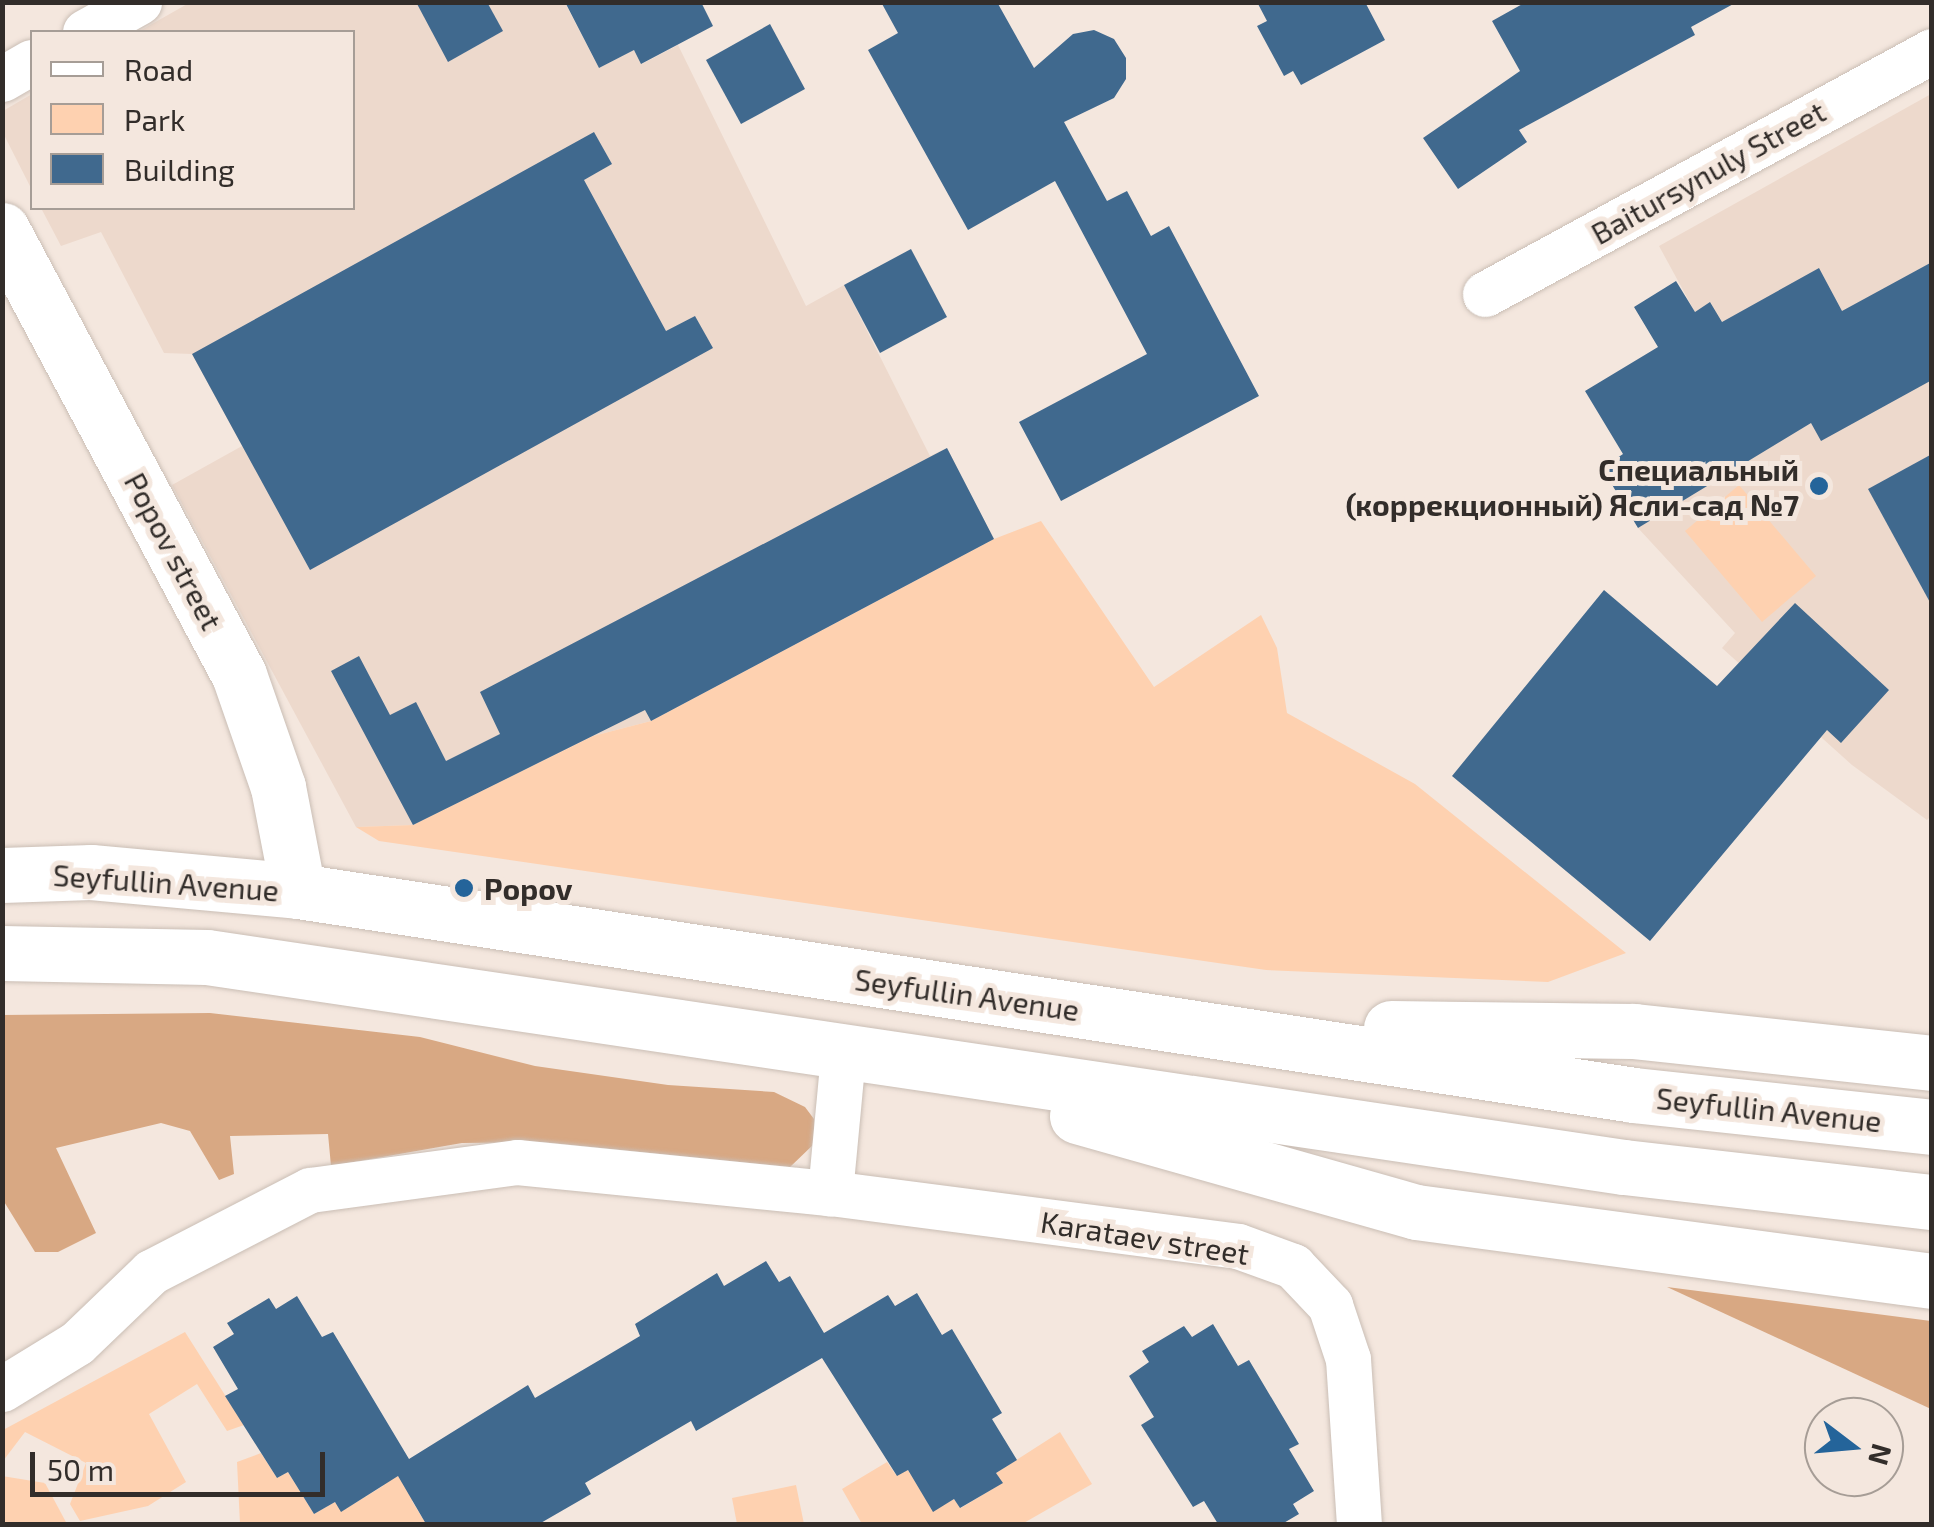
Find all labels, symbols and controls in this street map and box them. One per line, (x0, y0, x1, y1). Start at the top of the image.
legend (30, 30, 355, 210)
text: Road (124, 51, 193, 87)
street label: Baitursynuly Street (1584, 93, 1832, 251)
text: Park (124, 101, 185, 137)
text: Building (124, 151, 235, 187)
place label: Специальный (коррекционный) Ясли-сад №7 (1346, 451, 1799, 522)
street label: Popov street (117, 466, 231, 636)
marker: Специальный (коррекционный) Ясли-сад №7 (1808, 475, 1830, 497)
street label: Seyfullin Avenue (51, 856, 281, 908)
place label: Popov (484, 870, 573, 906)
marker: Popov (453, 877, 475, 899)
street label: Seyfullin Avenue (852, 960, 1082, 1028)
street label: Seyfullin Avenue (1654, 1079, 1884, 1139)
street label: Karataev street (1038, 1203, 1252, 1271)
north arrow (1804, 1397, 1904, 1497)
scale bar (35, 1432, 330, 1494)
text: N (1862, 1440, 1900, 1469)
text: 50 m (47, 1451, 114, 1487)

